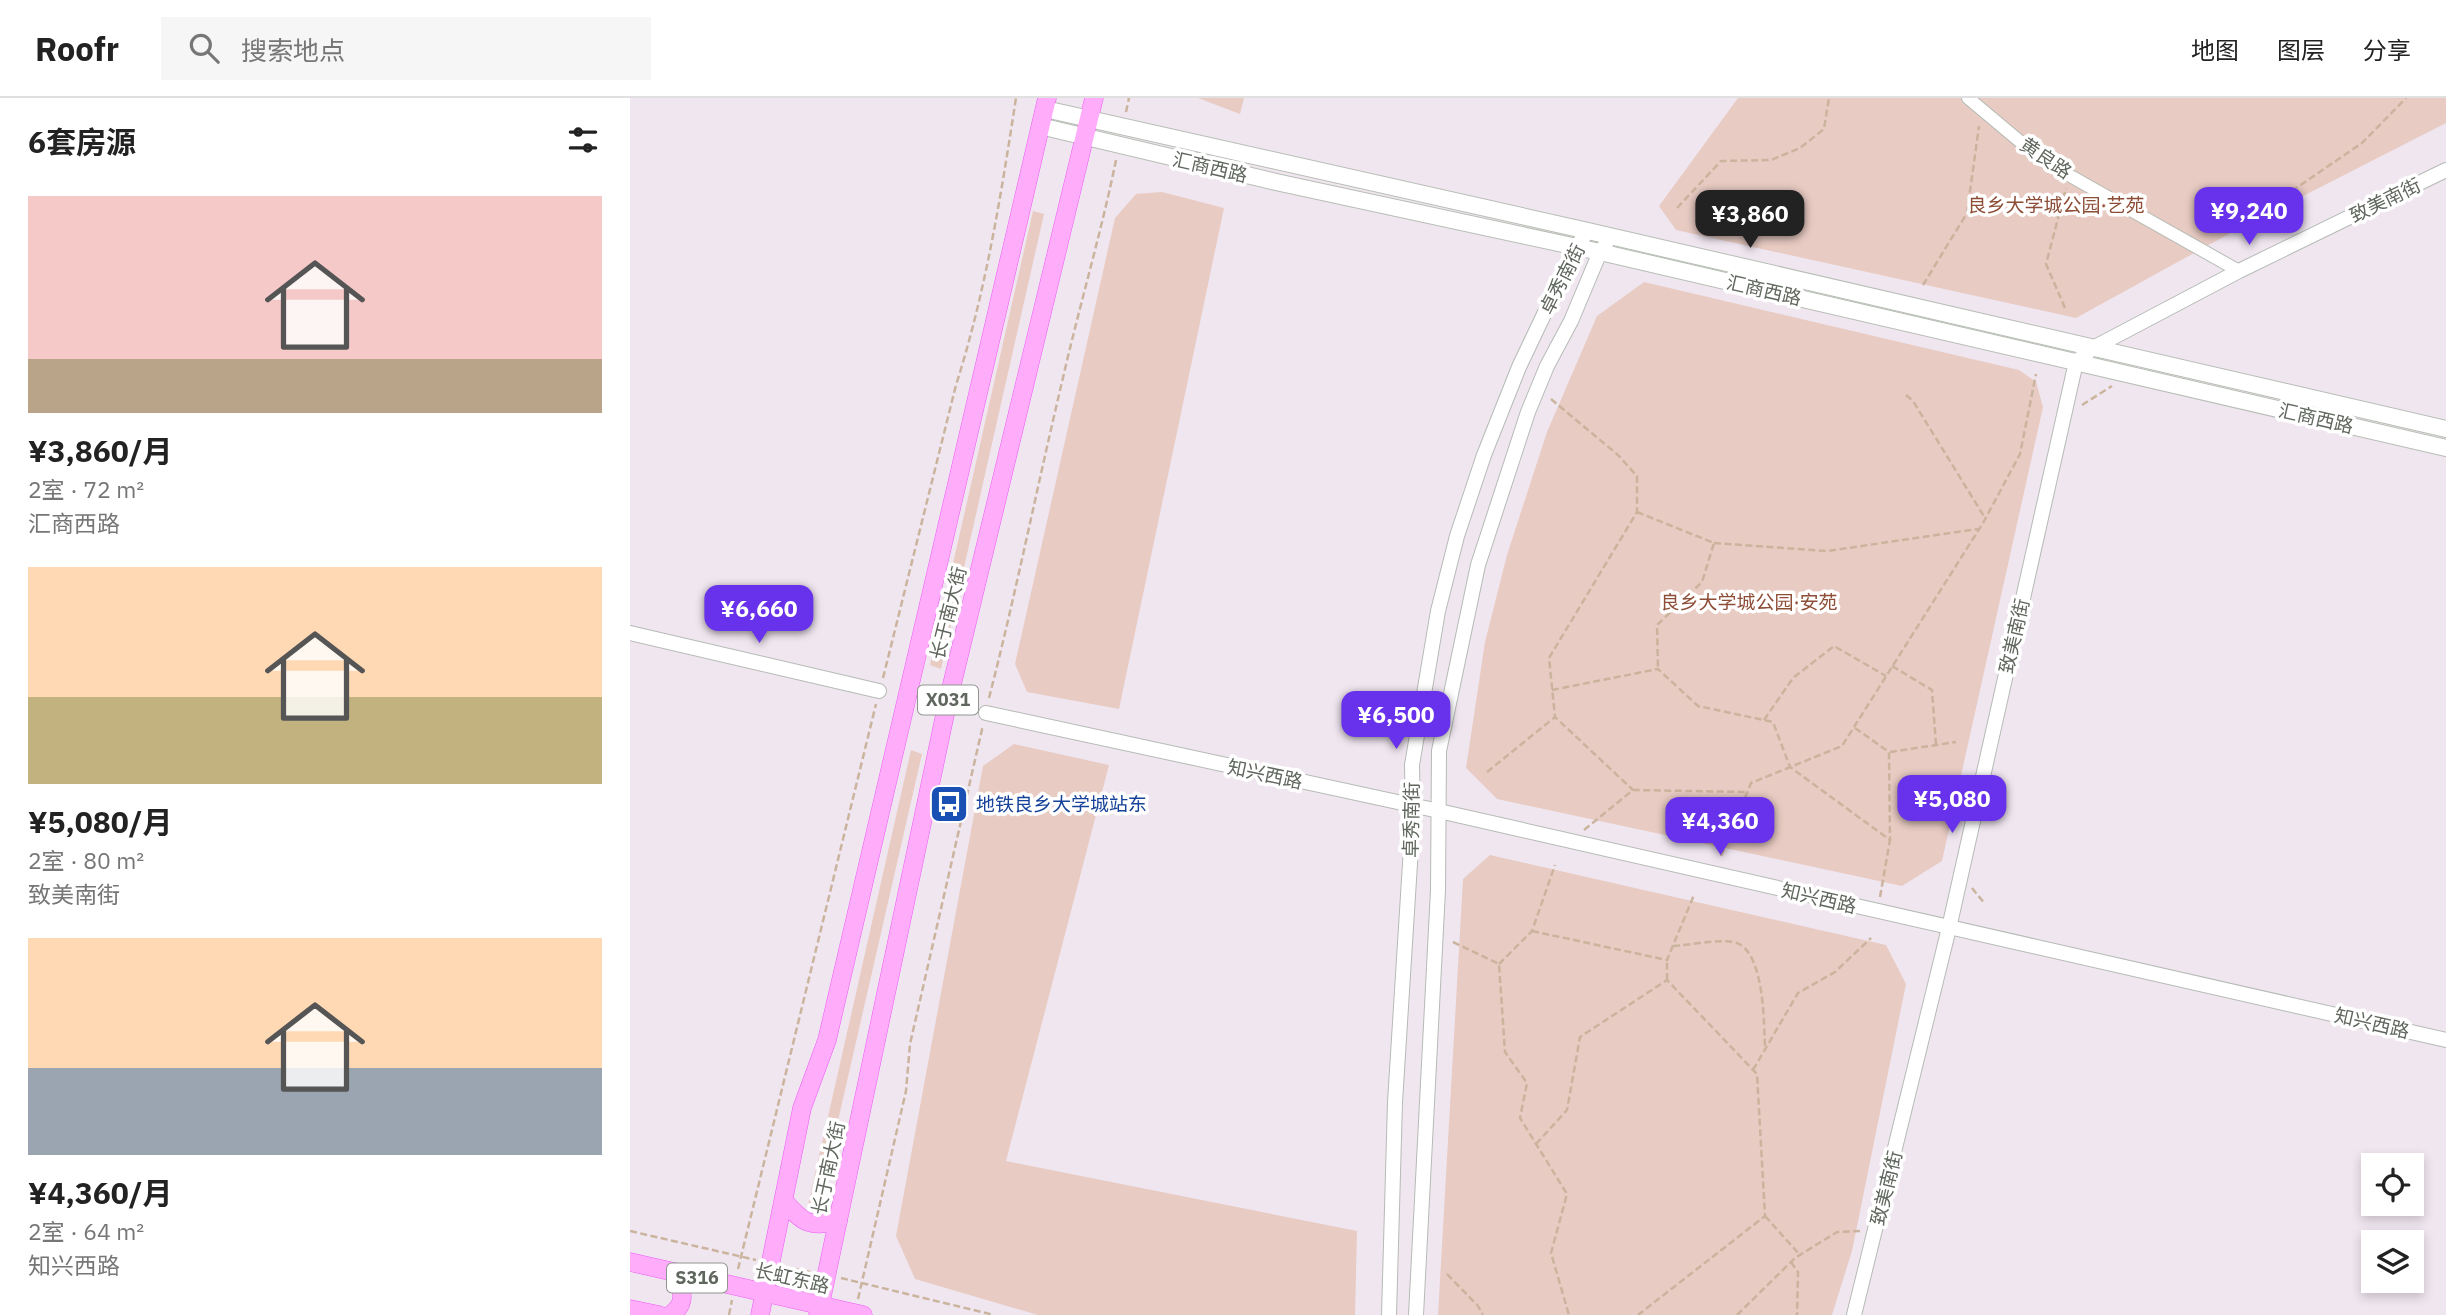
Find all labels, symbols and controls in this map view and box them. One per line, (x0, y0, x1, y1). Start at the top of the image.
search box (161, 17, 651, 80)
text: Roofr (35, 27, 119, 70)
icon: search (185, 29, 223, 67)
text: 搜索地点 (241, 33, 345, 67)
text: 地图 (2191, 34, 2239, 66)
text: 图层 (2277, 34, 2325, 66)
text: 分享 (2363, 34, 2411, 66)
icon: filters (564, 121, 602, 159)
text: 6套房源 (28, 122, 136, 161)
street label: 黄良路 (2016, 132, 2076, 184)
street label: 汇商西路 (1170, 147, 1250, 187)
street label: 致美南街 (2346, 173, 2424, 227)
pin: ¥9,240 (2192, 188, 2306, 247)
pin: ¥3,860 (1693, 190, 1807, 250)
park label: 良乡大学城公园·艺苑 (1967, 193, 2145, 217)
text: ¥9,240 (2210, 195, 2288, 225)
text: ¥3,860 (1711, 198, 1789, 228)
street label: 卓秀南街 (1534, 240, 1590, 318)
icon: home (252, 242, 378, 368)
street label: 汇商西路 (1724, 270, 1804, 310)
street label: 汇商西路 (2276, 398, 2356, 438)
text: ¥3,860/月 (28, 431, 173, 470)
text: 2室 · 72 m² (28, 474, 144, 504)
text: 汇商西路 (28, 508, 120, 538)
street label: 长于南大街 (925, 564, 971, 662)
pin: ¥6,660 (702, 586, 816, 645)
park label: 良乡大学城公园·安苑 (1660, 590, 1838, 614)
text: ¥6,660 (720, 593, 798, 623)
street label: 致美南街 (1994, 596, 2034, 676)
icon: home (252, 613, 378, 739)
road number: X031 (918, 686, 978, 714)
pin: ¥6,500 (1339, 692, 1453, 751)
text: ¥6,500 (1357, 699, 1435, 729)
street label: 知兴西路 (1225, 754, 1305, 794)
pin: ¥5,080 (1895, 776, 2009, 835)
street label: 卓秀南街 (1398, 782, 1424, 858)
bus stop icon: 地铁良乡大学城站东 (928, 783, 970, 825)
text: ¥5,080 (1913, 783, 1991, 813)
place label: 地铁良乡大学城站东 (976, 792, 1147, 816)
pin: ¥4,360 (1663, 798, 1777, 857)
text: ¥5,080/月 (28, 802, 173, 841)
text: ¥4,360 (1681, 805, 1759, 835)
text: 2室 · 80 m² (28, 845, 144, 875)
street label: 知兴西路 (1779, 878, 1859, 918)
text: 致美南街 (28, 879, 120, 909)
icon: home (252, 984, 378, 1110)
street label: 知兴西路 (2332, 1003, 2412, 1043)
street label: 长于南大街 (806, 1119, 850, 1217)
street label: 致美南街 (1865, 1148, 1907, 1228)
map controls (2361, 1153, 2424, 1293)
button: locate (2361, 1153, 2424, 1216)
text: ¥4,360/月 (28, 1173, 173, 1212)
text: 2室 · 64 m² (28, 1216, 144, 1246)
button: layers (2361, 1230, 2424, 1293)
text: 知兴西路 (28, 1250, 120, 1280)
street label: 长虹东路 (752, 1258, 832, 1298)
road number: S316 (667, 1264, 727, 1293)

